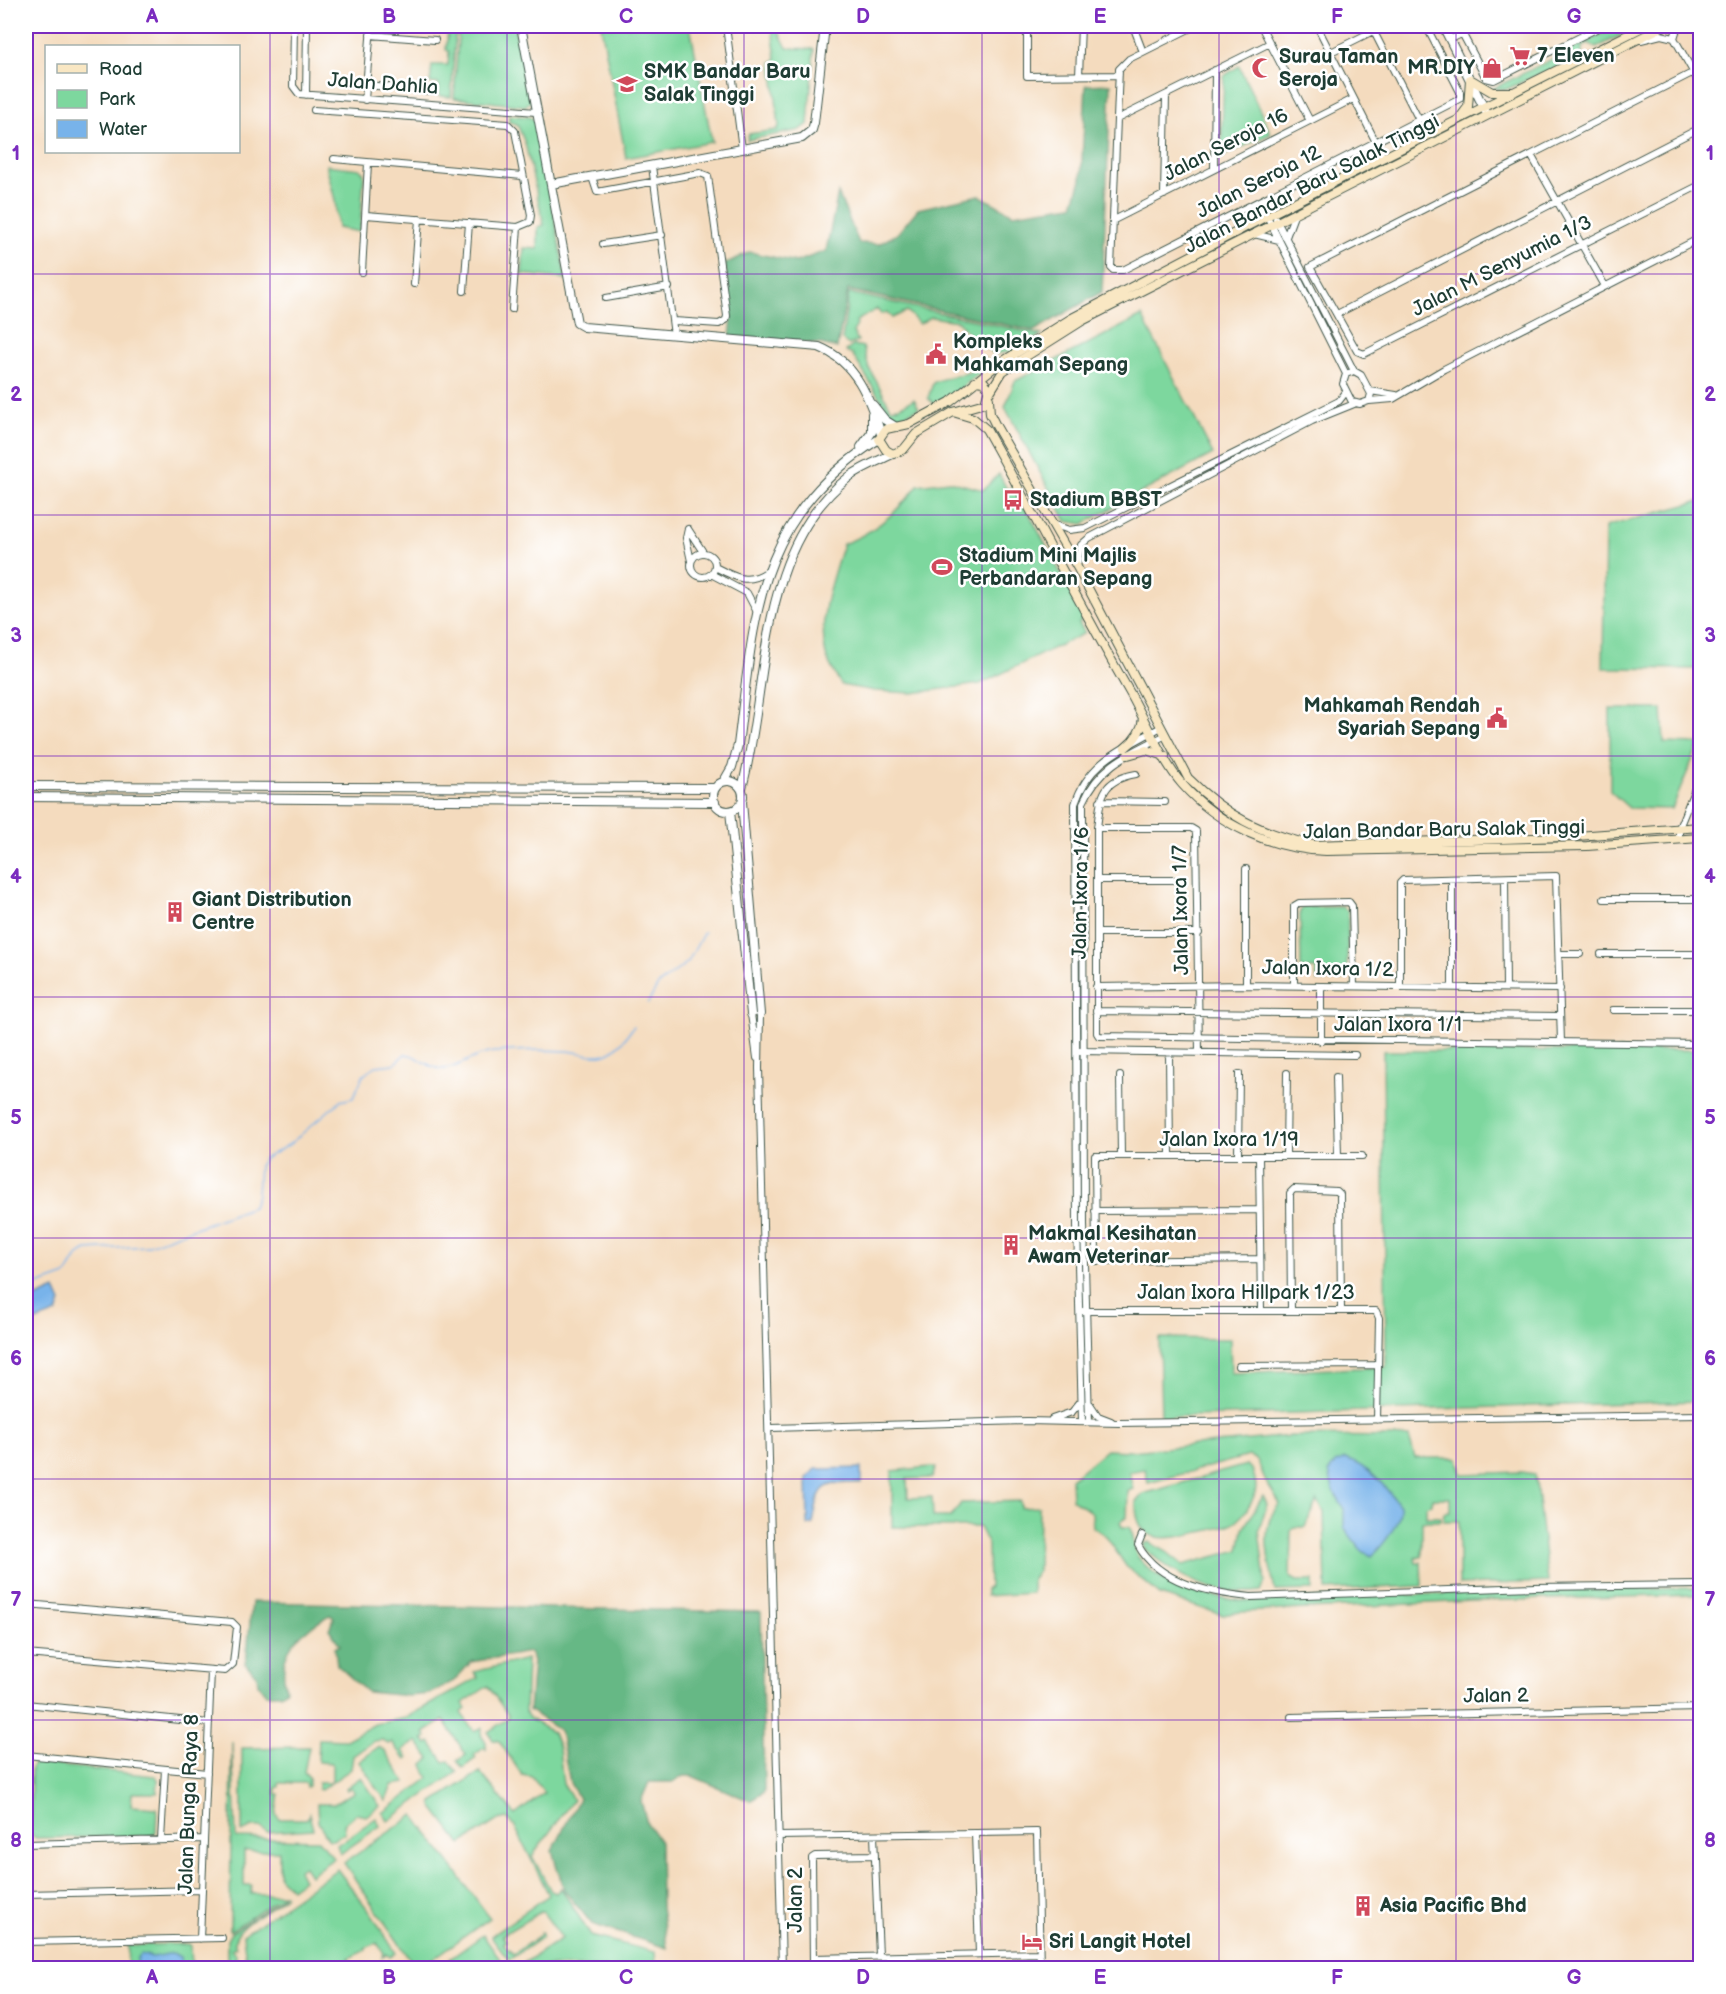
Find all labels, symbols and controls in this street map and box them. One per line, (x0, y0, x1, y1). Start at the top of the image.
text: A (145, 5, 159, 29)
text: B (382, 5, 396, 29)
text: C (619, 5, 633, 29)
text: D (856, 5, 870, 29)
text: E (1094, 5, 1107, 29)
text: F (1331, 5, 1343, 29)
text: G (1567, 5, 1582, 29)
supermarket icon: 7 Eleven (1508, 44, 1532, 68)
place label: 7 Eleven (1537, 44, 1615, 68)
legend (45, 45, 240, 153)
place label: Surau Taman Seroja (1279, 45, 1398, 92)
mosque icon: Surau Taman Seroja (1250, 56, 1274, 80)
place label: MR.DIY (1407, 56, 1475, 80)
shop icon: MR.DIY (1480, 56, 1504, 80)
text: Road (99, 59, 143, 80)
place label: SMK Bandar Baru Salak Tinggi (644, 60, 810, 107)
street label: Jalan Dahlia (327, 68, 439, 100)
school or university icon: SMK Bandar Baru Salak Tinggi (615, 72, 639, 96)
text: Park (99, 89, 135, 110)
street label: Jalan Seroja 16 (1160, 103, 1292, 187)
street label: Jalan Bandar Baru Salak Tinggi (1181, 109, 1443, 259)
text: Water (99, 119, 147, 140)
street label: Jalan Seroja 12 (1193, 140, 1325, 224)
text: 1 (12, 142, 20, 166)
text: 1 (1706, 142, 1714, 166)
street label: Jalan M Senyumia 1/3 (1408, 210, 1596, 322)
place label: Kompleks Mahkamah Sepang (953, 330, 1128, 377)
public building icon: Kompleks Mahkamah Sepang (924, 342, 948, 366)
text: 2 (10, 383, 22, 407)
text: 2 (1704, 383, 1716, 407)
bus stop icon: Stadium BBST (1001, 488, 1025, 512)
place label: Stadium BBST (1030, 488, 1162, 512)
place label: Stadium Mini Majlis Perbandaran Sepang (959, 544, 1152, 591)
sports icon: Stadium Mini Majlis Perbandaran Sepang (930, 555, 954, 579)
text: 3 (10, 624, 22, 648)
text: 3 (1704, 624, 1716, 648)
place label: Mahkamah Rendah Syariah Sepang (1304, 694, 1480, 741)
public building icon: Mahkamah Rendah Syariah Sepang (1485, 706, 1509, 730)
street label: Jalan Bandar Baru Salak Tinggi (1303, 816, 1585, 844)
street label: Jalan Ixora 1/6 (1068, 827, 1094, 959)
street label: Jalan Ixora 1/7 (1168, 845, 1194, 975)
text: 4 (10, 865, 22, 889)
text: 4 (1704, 865, 1716, 889)
place label: Giant Distribution Centre (192, 888, 352, 935)
building icon: Giant Distribution Centre (163, 900, 187, 924)
street label: Jalan Ixora 1/2 (1262, 956, 1394, 982)
street label: Jalan Ixora 1/1 (1334, 1013, 1462, 1037)
text: 5 (10, 1106, 22, 1130)
text: 5 (1704, 1106, 1716, 1130)
street label: Jalan Ixora 1/19 (1159, 1128, 1299, 1152)
place label: Makmal Kesihatan Awam Veterinar (1027, 1222, 1197, 1269)
building icon: Makmal Kesihatan Awam Veterinar (999, 1233, 1023, 1257)
street label: Jalan Ixora Hillpark 1/23 (1137, 1281, 1355, 1305)
text: 6 (10, 1347, 22, 1371)
text: 6 (1704, 1347, 1716, 1371)
text: 7 (10, 1588, 22, 1612)
text: 7 (1704, 1588, 1716, 1612)
street label: Jalan 2 (1463, 1683, 1529, 1709)
street label: Jalan Bunga Raya 8 (174, 1713, 204, 1895)
text: 8 (10, 1829, 22, 1853)
text: 8 (1704, 1829, 1716, 1853)
street label: Jalan 2 (784, 1867, 808, 1933)
building icon: Asia Pacific Bhd (1351, 1894, 1375, 1918)
place label: Asia Pacific Bhd (1379, 1894, 1527, 1918)
hotel icon: Sri Langit Hotel (1020, 1930, 1044, 1954)
place label: Sri Langit Hotel (1049, 1930, 1191, 1954)
text: A (145, 1966, 159, 1990)
text: B (382, 1966, 396, 1990)
text: C (619, 1966, 633, 1990)
text: D (856, 1966, 870, 1990)
text: E (1094, 1966, 1107, 1990)
text: F (1331, 1966, 1343, 1990)
text: G (1567, 1966, 1582, 1990)

